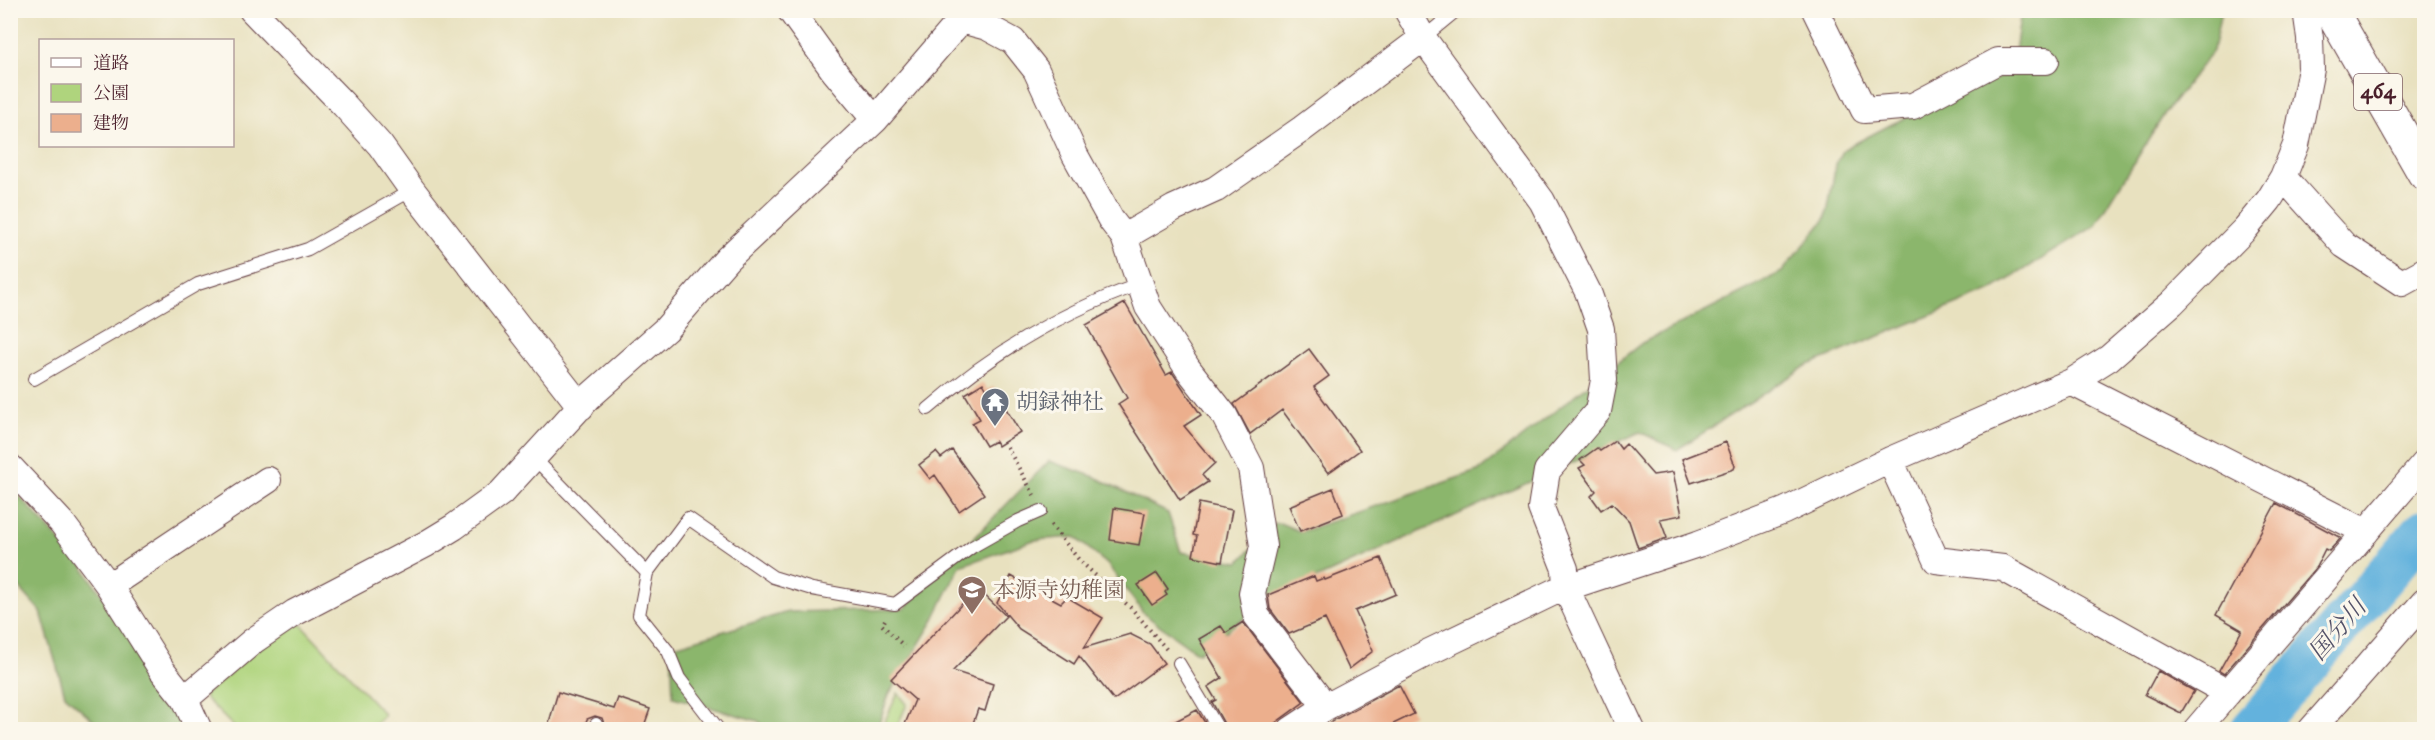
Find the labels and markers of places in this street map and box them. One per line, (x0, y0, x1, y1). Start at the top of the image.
temple icon: 胡録神社 (979, 386, 1011, 428)
place label: 胡録神社 (1016, 389, 1104, 416)
school or university icon: 本源寺幼稚園 (956, 574, 988, 616)
place label: 本源寺幼稚園 (993, 577, 1125, 604)

